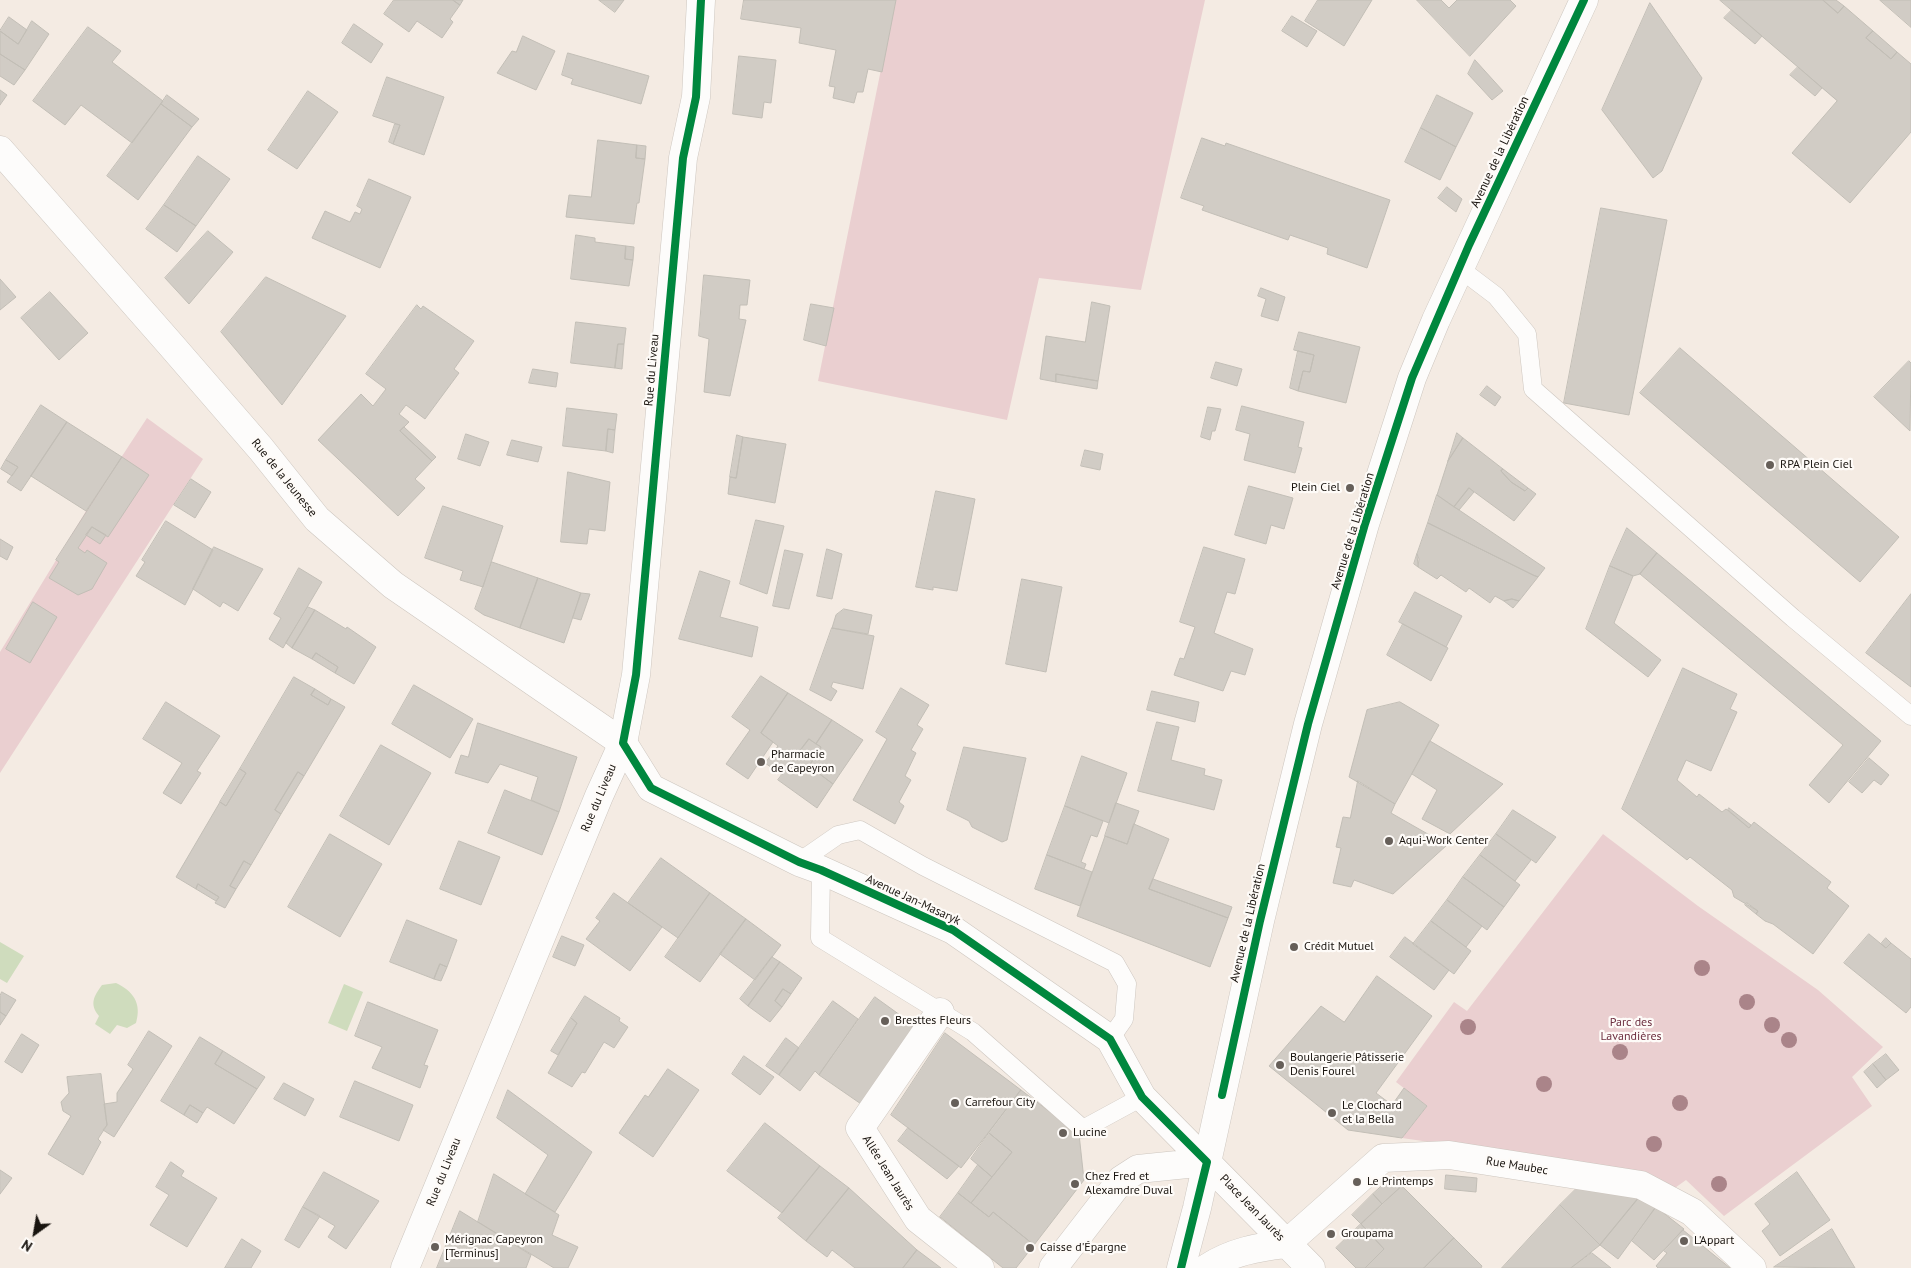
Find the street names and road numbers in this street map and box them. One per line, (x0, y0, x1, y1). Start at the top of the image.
street label: Avenue de la Libération (1468, 94, 1532, 210)
street label: Rue du Liveau (642, 333, 662, 407)
street label: Rue de la Jeunesse (248, 436, 320, 520)
street label: Avenue de la Libération (1328, 471, 1378, 591)
street label: Rue du Liveau (578, 762, 620, 834)
street label: Avenue de la Libération (1227, 862, 1269, 984)
street label: Avenue Jan-Masaryk (863, 872, 963, 928)
street label: Allée Jean Jaurès (859, 1133, 917, 1213)
street label: Rue du Liveau (424, 1136, 464, 1208)
street label: Rue Maubec (1485, 1154, 1549, 1178)
street label: Place Jean Jaurès (1217, 1172, 1287, 1244)

